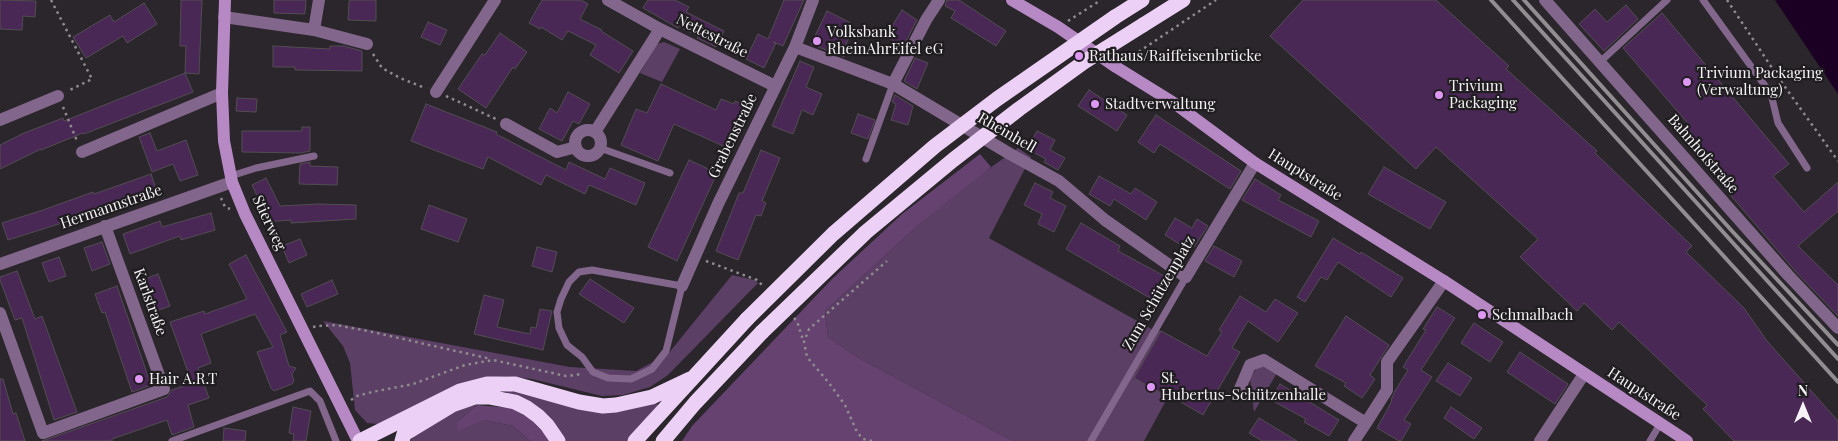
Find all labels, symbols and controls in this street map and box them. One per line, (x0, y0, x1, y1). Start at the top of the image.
street label: Nettestraße (673, 10, 751, 62)
place label: Volksbank RheinAhrEifel eG (827, 23, 943, 58)
marker: Volksbank RheinAhrEifel eG (811, 35, 823, 47)
place label: Rathaus/Raiffeisenbrücke (1089, 47, 1262, 65)
marker: Rathaus/Raiffeisenbrücke (1073, 50, 1085, 62)
place label: Trivium Packaging (Verwaltung) (1697, 64, 1823, 99)
marker: Trivium Packaging (Verwaltung) (1681, 76, 1693, 88)
place label: Trivium Packaging (1449, 77, 1517, 112)
marker: Trivium Packaging (1433, 89, 1445, 101)
street label: Grabenstraße (705, 91, 761, 181)
place label: Stadtverwaltung (1105, 95, 1215, 113)
marker: Stadtverwaltung (1089, 98, 1101, 110)
street label: Rheinhell (975, 109, 1039, 157)
street label: Bahnhofstraße (1664, 111, 1742, 197)
street label: Hauptstraße (1265, 145, 1345, 205)
street label: Hermannstraße (58, 181, 164, 233)
street label: Stierweg (248, 192, 290, 254)
street label: Zum Schützenplatz (1119, 232, 1199, 354)
street label: Karlstraße (129, 266, 171, 338)
place label: Schmalbach (1492, 306, 1573, 324)
marker: Schmalbach (1476, 309, 1488, 321)
street label: Hauptstraße (1604, 364, 1684, 424)
place label: St. Hubertus-Schützenhalle (1161, 369, 1326, 404)
place label: Hair A.R.T (149, 370, 217, 388)
marker: Hair A.R.T (133, 373, 145, 385)
marker: St. Hubertus-Schützenhalle (1145, 381, 1157, 393)
north arrow (1778, 381, 1828, 431)
text: N (1798, 381, 1808, 400)

